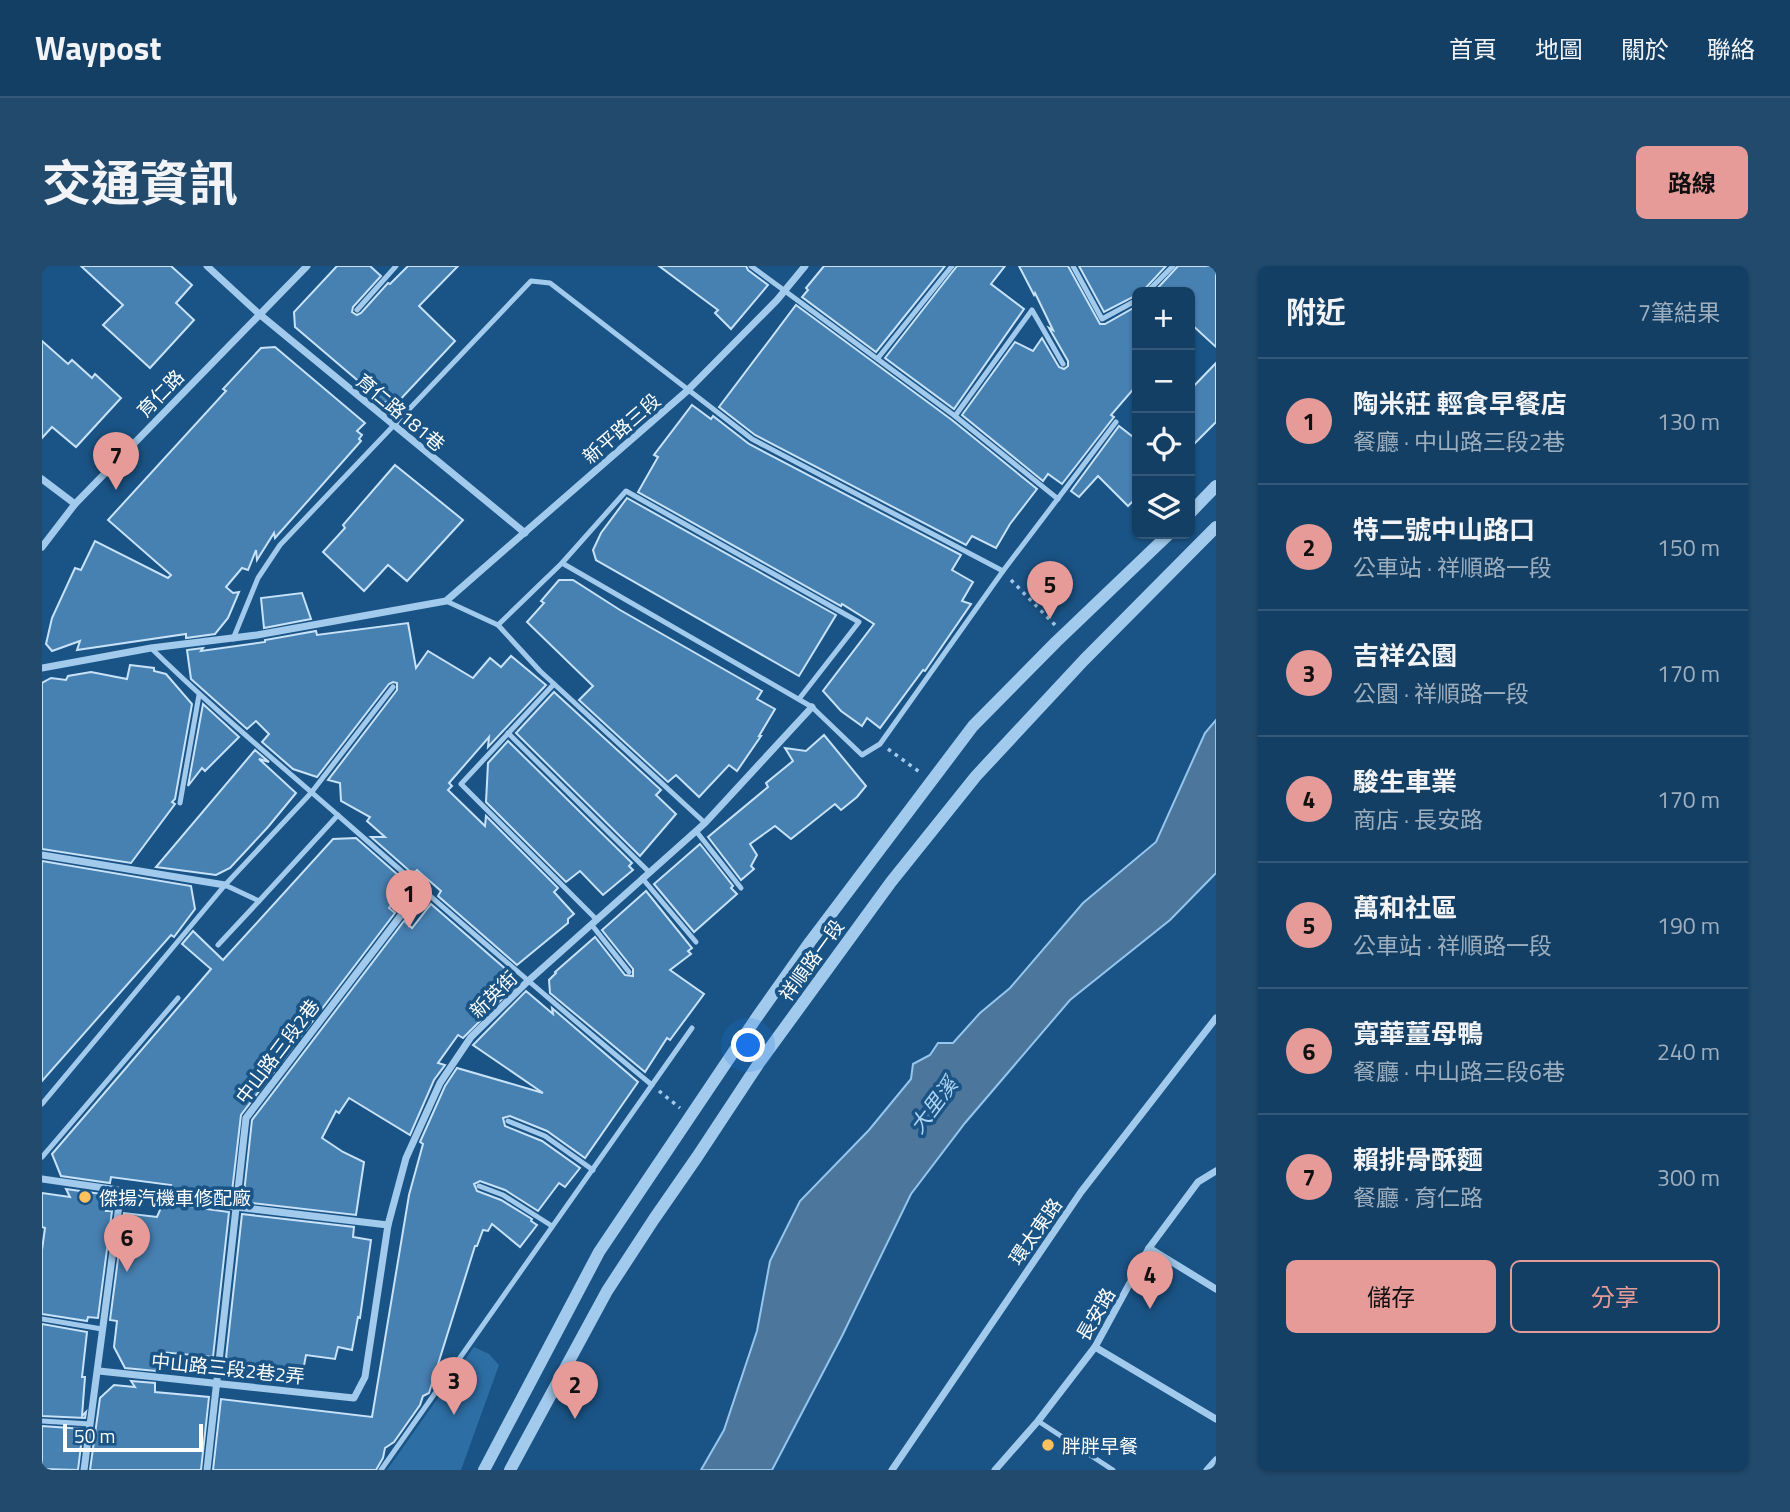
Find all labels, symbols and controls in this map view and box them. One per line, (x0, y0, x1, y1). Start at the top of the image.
text: Waypost (35, 23, 161, 73)
text: 首頁 (1449, 31, 1497, 67)
text: 地圖 (1535, 31, 1583, 67)
text: 關於 (1621, 31, 1669, 67)
text: 聯絡 (1707, 31, 1755, 67)
text: 交通資訊 (42, 145, 238, 220)
button: 路線 (1636, 146, 1748, 219)
map controls (1132, 287, 1195, 539)
button: + (1132, 287, 1195, 350)
text: 附近 (1286, 289, 1346, 335)
text: 7筆結果 (1638, 295, 1720, 330)
button: − (1132, 350, 1195, 413)
street label: 育仁路 (130, 362, 190, 424)
street label: 育仁路181巷 (350, 366, 452, 458)
text: 陶米莊 輕食早餐店 (1353, 384, 1567, 423)
street label: 新平路三段 (576, 386, 666, 470)
text: 1 (1303, 404, 1315, 439)
text: 130 m (1657, 404, 1720, 439)
button: locate (1132, 413, 1195, 476)
text: 餐廳 · 中山路三段2巷 (1353, 424, 1565, 459)
pin: 7 (93, 432, 139, 490)
button: layers (1132, 476, 1195, 539)
text: 特二號中山路口 (1353, 510, 1535, 549)
text: 2 (1303, 530, 1315, 565)
text: 150 m (1657, 530, 1720, 565)
text: 公車站 · 祥順路一段 (1353, 550, 1552, 585)
pin: 5 (1027, 561, 1073, 619)
text: 吉祥公園 (1353, 636, 1457, 675)
text: 3 (1303, 656, 1315, 691)
text: 170 m (1657, 656, 1720, 691)
text: 公園 · 祥順路一段 (1353, 676, 1529, 711)
text: 駿生車業 (1353, 762, 1457, 801)
text: 4 (1303, 782, 1315, 817)
text: 170 m (1657, 782, 1720, 817)
text: 商店 · 長安路 (1353, 802, 1483, 837)
pin: 1 (386, 870, 432, 928)
text: 萬和社區 (1353, 888, 1457, 927)
text: 5 (1303, 908, 1315, 943)
text: 190 m (1657, 908, 1720, 943)
street label: 祥順路一段 (771, 913, 851, 1007)
text: 公車站 · 祥順路一段 (1353, 928, 1552, 963)
street label: 新英街 (462, 964, 524, 1024)
street label: 中山路三段2巷 (228, 993, 326, 1109)
text: 寬華薑母鴨 (1353, 1014, 1483, 1053)
your location (731, 1028, 765, 1062)
text: 6 (1303, 1034, 1315, 1069)
text: 240 m (1657, 1034, 1720, 1069)
text: 餐廳 · 中山路三段6巷 (1353, 1054, 1565, 1089)
water label: 大里溪 (901, 1068, 967, 1140)
text: 賴排骨酥麵 (1353, 1140, 1483, 1179)
text: 7 (1303, 1160, 1315, 1195)
text: 300 m (1657, 1160, 1720, 1195)
text: 餐廳 · 育仁路 (1353, 1180, 1483, 1215)
place label: 傑揚汽機車修配廠 (99, 1183, 251, 1212)
marker: 傑揚汽機車修配廠 (77, 1189, 93, 1205)
street label: 環太東路 (1001, 1192, 1069, 1270)
pin: 6 (104, 1214, 150, 1272)
pin: 4 (1127, 1251, 1173, 1309)
button: 儲存 (1286, 1260, 1496, 1333)
button: 分享 (1510, 1260, 1720, 1333)
street label: 長安路 (1068, 1282, 1122, 1346)
street label: 中山路三段2巷2弄 (150, 1346, 306, 1390)
pin: 3 (431, 1357, 477, 1415)
pin: 2 (552, 1361, 598, 1419)
scale bar (63, 1421, 203, 1453)
text: 50 m (74, 1421, 115, 1450)
place label: 胖胖早餐 (1062, 1431, 1138, 1460)
marker: 胖胖早餐 (1040, 1437, 1056, 1453)

